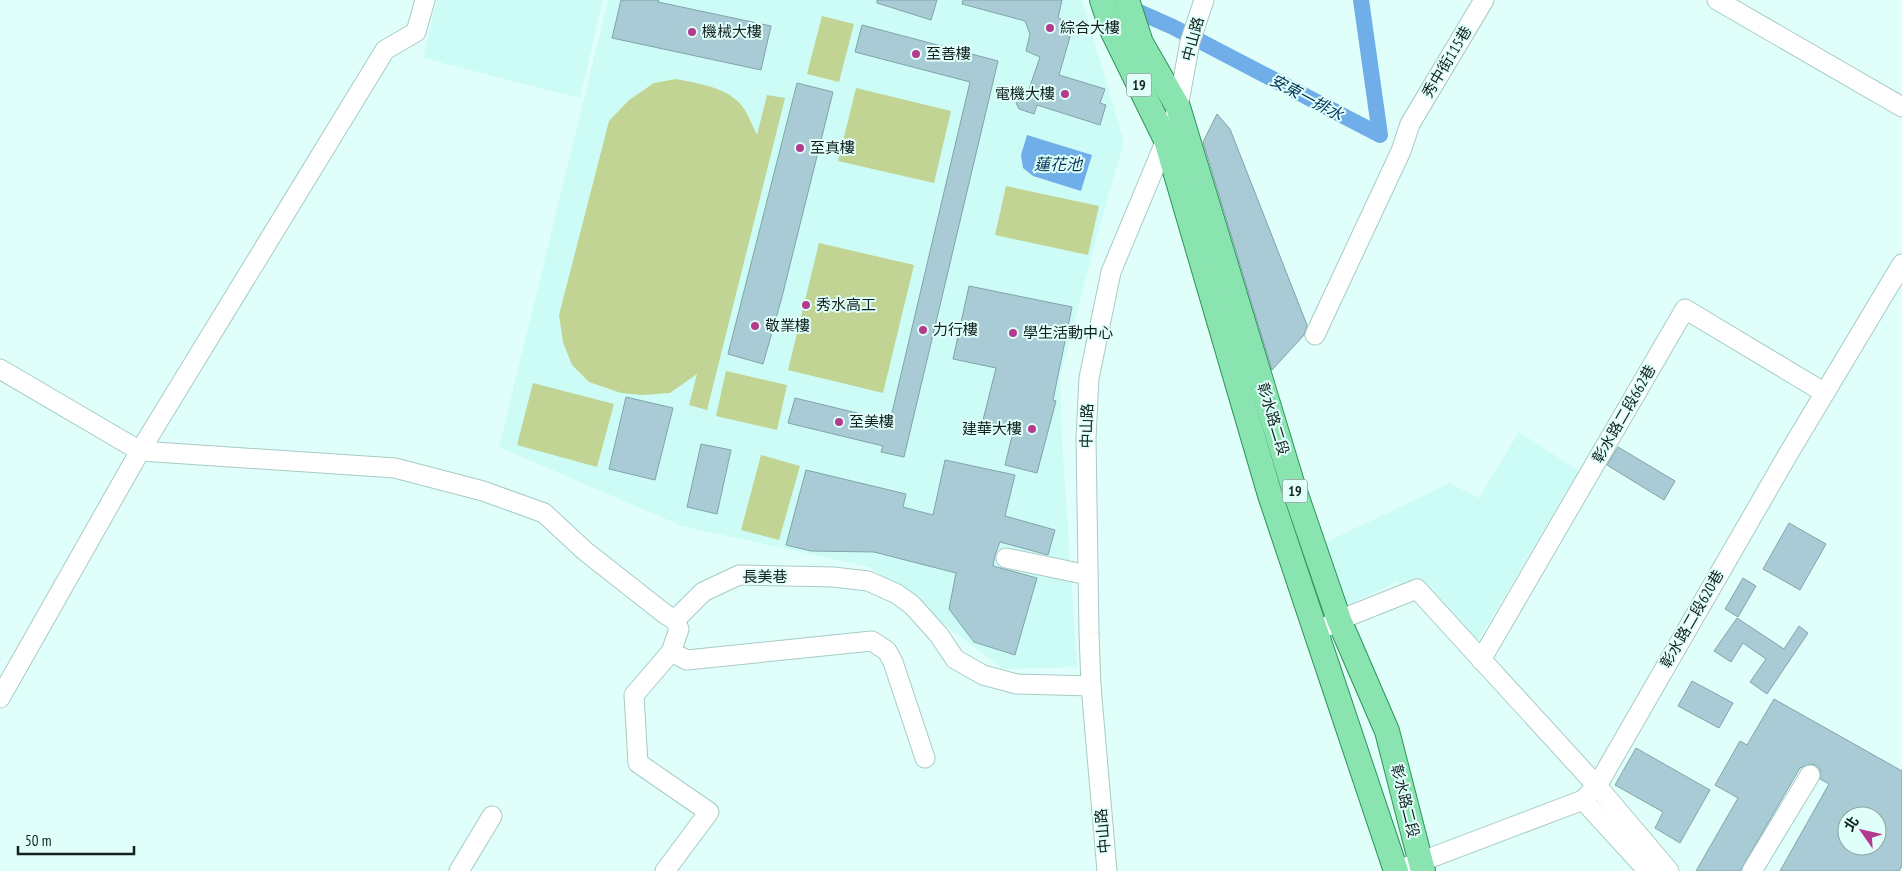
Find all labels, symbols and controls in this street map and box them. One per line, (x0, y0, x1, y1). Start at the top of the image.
street label: 中山路 (1178, 15, 1208, 63)
place label: 綜合大樓 (1060, 18, 1120, 37)
place label: 機械大樓 (702, 22, 762, 41)
marker: 綜合大樓 (1044, 22, 1056, 34)
street label: 秀中街115巷 (1418, 22, 1475, 101)
marker: 機械大樓 (686, 26, 698, 38)
place label: 至善樓 (926, 44, 971, 63)
marker: 至善樓 (910, 48, 922, 60)
water label: 安東一排水 (1267, 69, 1348, 125)
road number: 19 (1126, 74, 1152, 96)
place label: 電機大樓 (995, 84, 1055, 103)
marker: 電機大樓 (1059, 88, 1071, 100)
place label: 至真樓 (810, 138, 855, 157)
marker: 至真樓 (794, 142, 806, 154)
water label: 蓮花池 (1034, 154, 1084, 174)
place label: 秀水高工 (816, 295, 876, 314)
marker: 秀水高工 (800, 299, 812, 311)
place label: 敬業樓 (765, 316, 810, 335)
marker: 敬業樓 (749, 320, 761, 332)
place label: 力行樓 (933, 320, 978, 339)
place label: 學生活動中心 (1023, 323, 1113, 342)
marker: 力行樓 (917, 324, 929, 336)
marker: 學生活動中心 (1007, 327, 1019, 339)
street label: 彰水路二段662巷 (1588, 361, 1659, 466)
street label: 彰水路二段 (1253, 380, 1294, 458)
street label: 中山路 (1077, 403, 1096, 449)
place label: 至美樓 (849, 412, 894, 431)
marker: 至美樓 (833, 416, 845, 428)
place label: 建華大樓 (962, 419, 1022, 438)
marker: 建華大樓 (1026, 423, 1038, 435)
road number: 19 (1282, 480, 1308, 502)
street label: 彰水路二段620巷 (1656, 566, 1727, 671)
street label: 長美巷 (742, 567, 788, 586)
street label: 彰水路二段 (1387, 762, 1424, 840)
north arrow (1837, 806, 1887, 856)
street label: 中山路 (1091, 808, 1114, 854)
text: 北 (1840, 813, 1863, 835)
scale bar (18, 824, 134, 856)
text: 50 m (25, 831, 51, 850)

